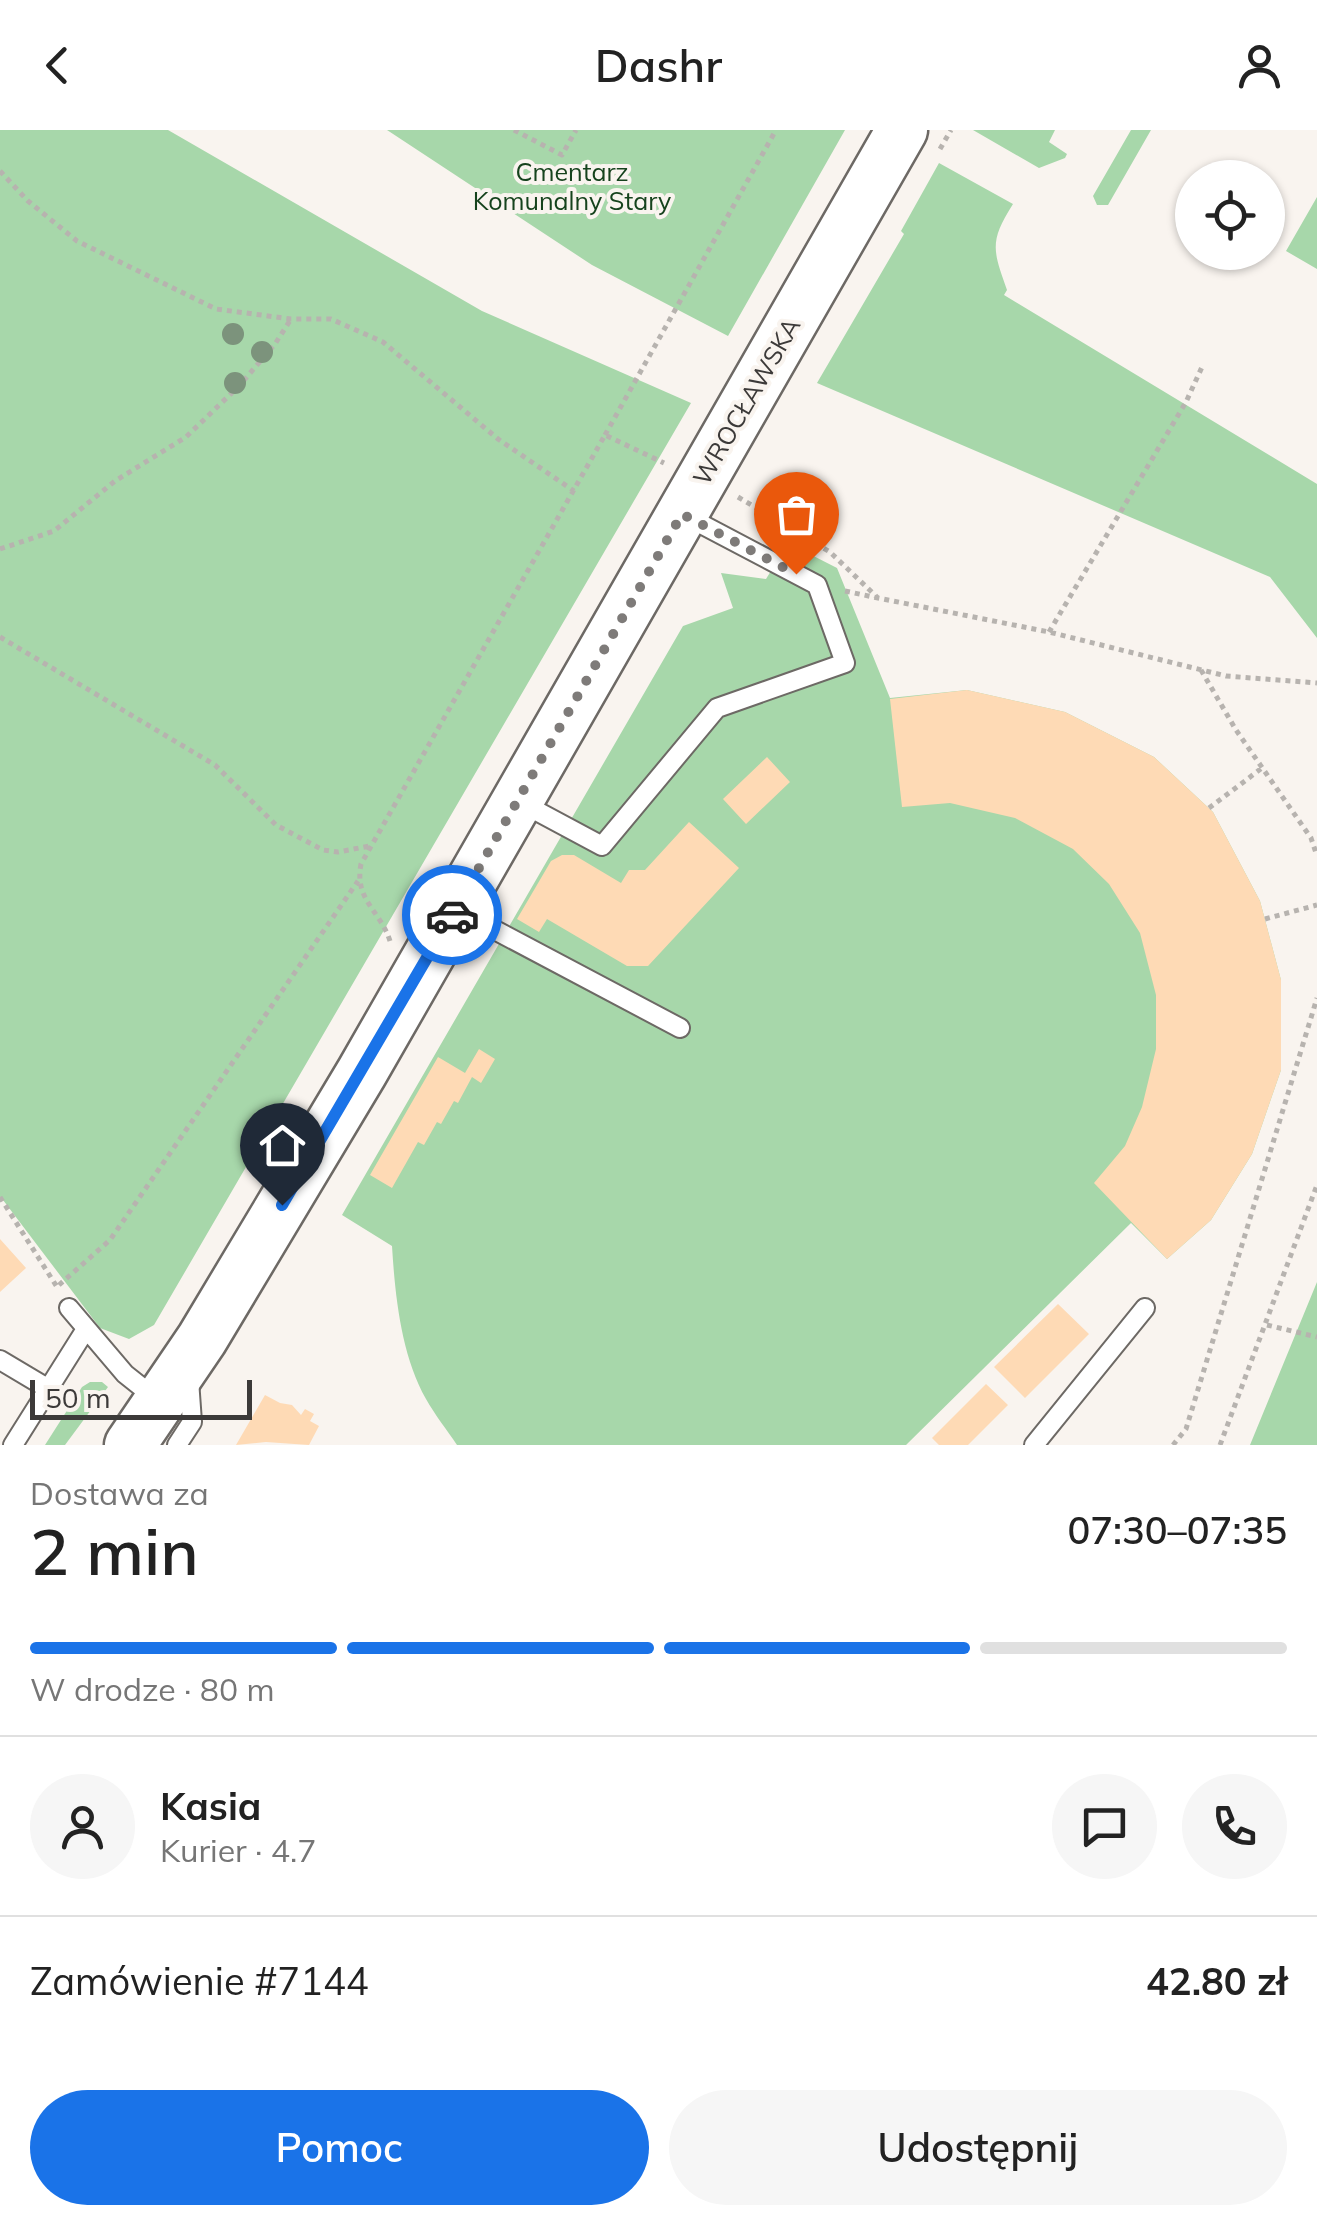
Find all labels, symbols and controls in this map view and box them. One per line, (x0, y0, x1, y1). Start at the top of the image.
text: Dashr (595, 37, 722, 93)
icon: back (30, 38, 85, 93)
icon: person (1232, 38, 1287, 93)
park label: Cmentarz Komunalny Stary (473, 156, 671, 216)
map controls (1175, 160, 1285, 270)
button: locate (1175, 160, 1285, 270)
street label: WROCŁAWSKA (686, 312, 806, 490)
pin (754, 472, 839, 575)
icon: bag (769, 487, 824, 542)
courier (402, 865, 502, 965)
icon: car (425, 888, 480, 943)
pin (240, 1103, 325, 1206)
icon: home (255, 1118, 310, 1173)
scale bar (30, 1375, 252, 1420)
text: 50 m (45, 1380, 111, 1415)
text: Dostawa za (30, 1473, 209, 1513)
text: 07:30–07:35 (1067, 1506, 1287, 1554)
text: 2 min (30, 1510, 199, 1591)
text: W drodze · 80 m (30, 1669, 275, 1709)
button: person (30, 1774, 135, 1879)
button: chat (1052, 1774, 1157, 1879)
button: phone (1182, 1774, 1287, 1879)
text: Kasia (160, 1782, 261, 1830)
text: Kurier · 4.7 (160, 1830, 316, 1870)
text: Zamówienie #7144 (30, 1957, 369, 2005)
text: 42.80 zł (1146, 1957, 1287, 2005)
button: Pomoc (30, 2090, 649, 2205)
button: Udostępnij (669, 2090, 1287, 2205)

